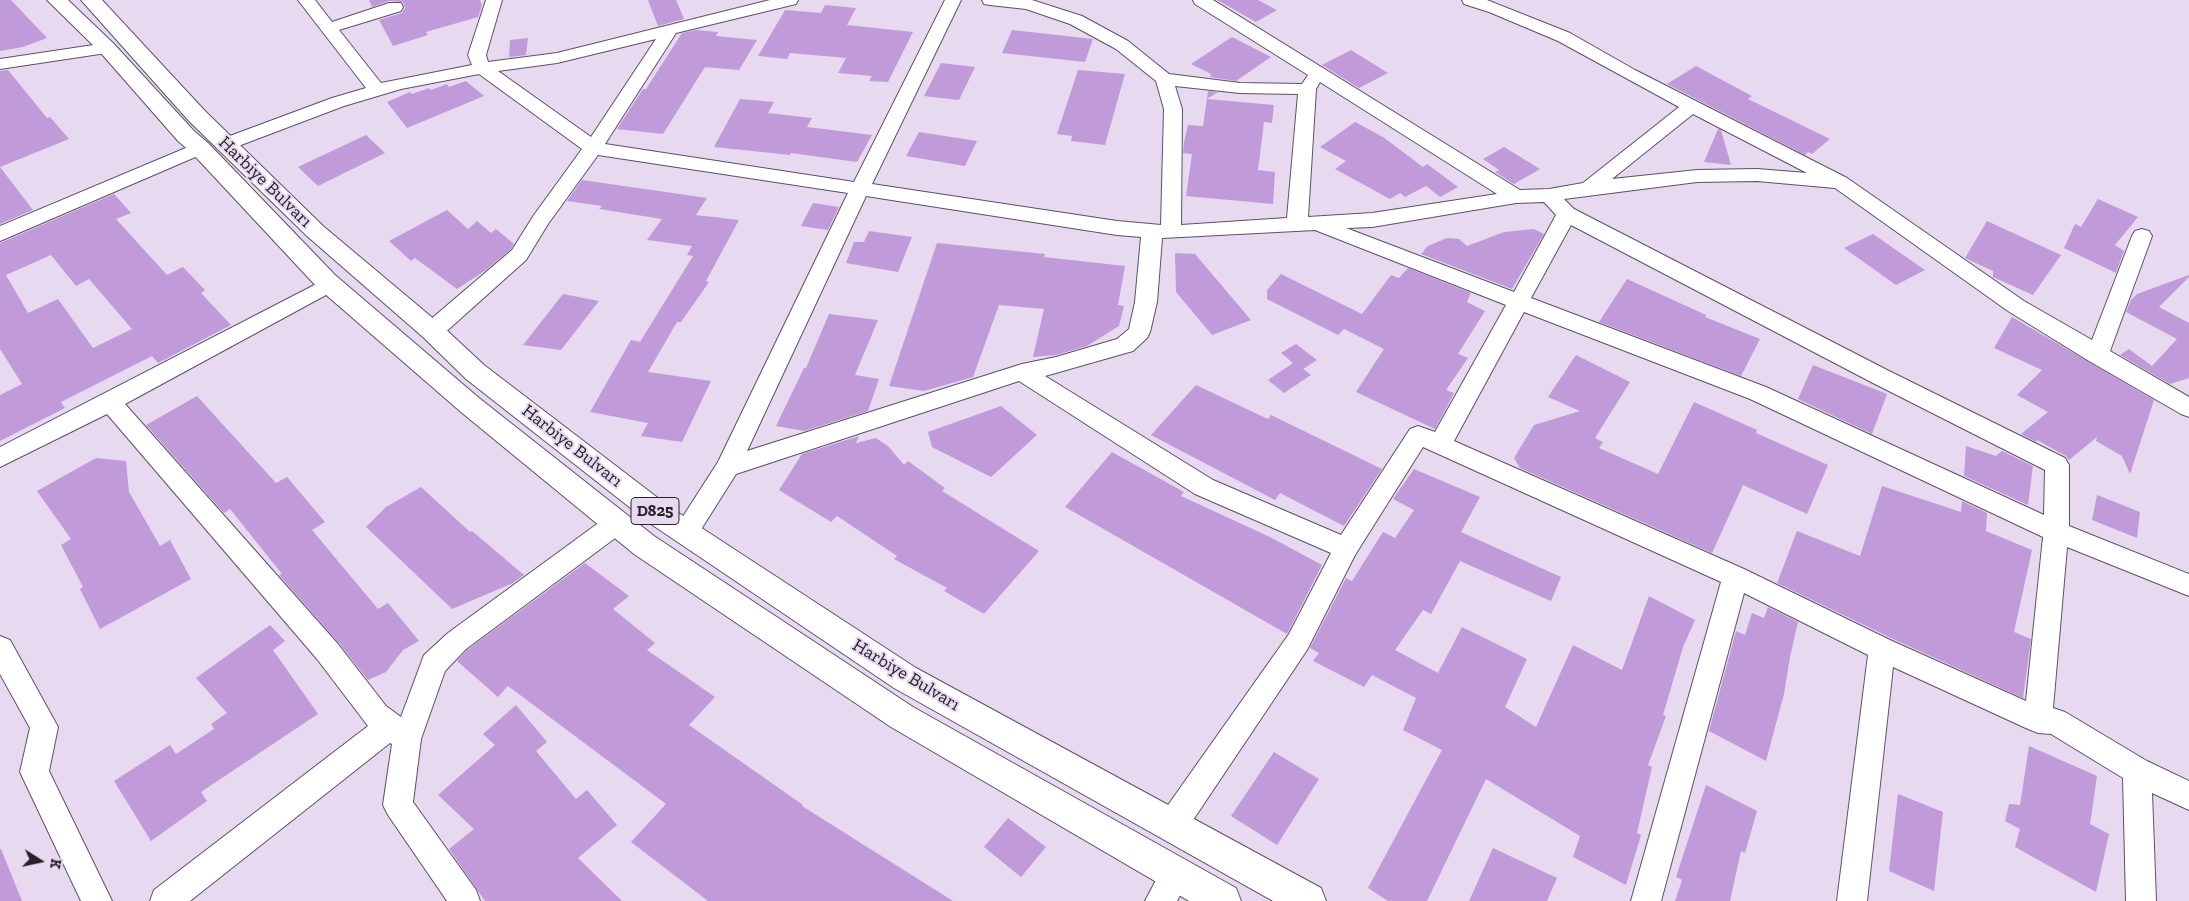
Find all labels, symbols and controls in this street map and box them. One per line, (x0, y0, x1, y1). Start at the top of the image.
street label: Harbiye Bulvarı (214, 132, 316, 232)
street label: Harbiye Bulvarı (517, 400, 627, 492)
road number: D825 (631, 498, 679, 524)
street label: Harbiye Bulvarı (848, 634, 964, 716)
north arrow (15, 836, 65, 886)
text: K (46, 858, 64, 870)

